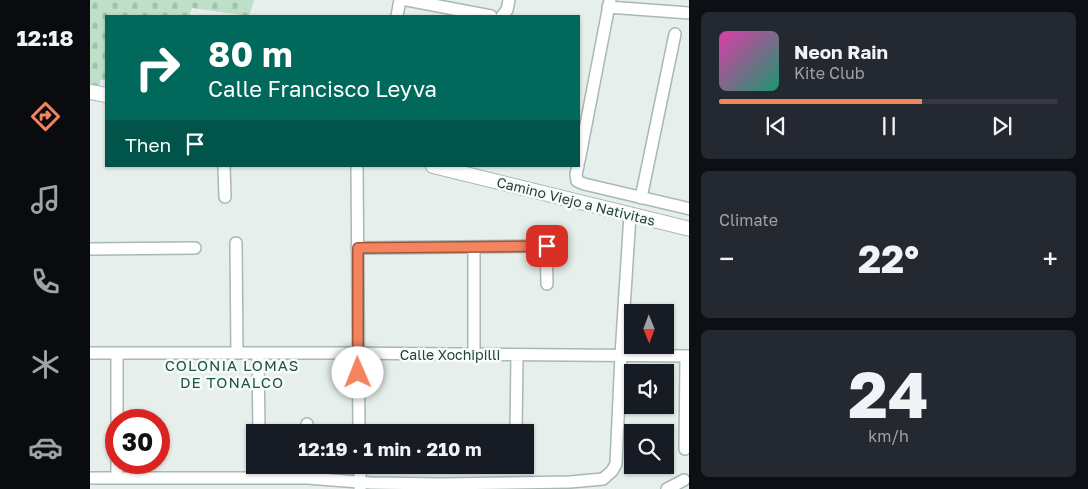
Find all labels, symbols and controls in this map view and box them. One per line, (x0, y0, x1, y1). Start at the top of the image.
text: 12:18 (16, 24, 74, 51)
text: 80 m (208, 33, 293, 75)
icon: right (125, 35, 190, 100)
text: Neon Rain (794, 40, 888, 63)
text: Kite Club (794, 63, 865, 83)
text: Calle Francisco Leyva (208, 75, 437, 102)
icon: directions (28, 99, 63, 134)
icon: previous (762, 112, 790, 140)
icon: pause (875, 112, 903, 140)
icon: next (988, 112, 1016, 140)
icon: arrive (181, 130, 209, 158)
text: Then (125, 133, 171, 156)
street label: Camino Viejo a Nativitas (495, 173, 657, 229)
icon: music (28, 182, 63, 217)
text: Climate (719, 210, 778, 230)
pin (526, 225, 568, 267)
icon: arrive (533, 232, 561, 260)
text: 22° (858, 236, 919, 281)
text: − (719, 242, 734, 275)
text: + (1043, 242, 1058, 275)
icon: phone (28, 264, 63, 299)
north arrow (624, 304, 674, 354)
map controls (624, 304, 674, 474)
position arrow (331, 346, 383, 398)
street label: Calle Xochipilli (400, 346, 500, 363)
icon: climate (28, 347, 63, 382)
text: 24 (848, 354, 929, 432)
district label: COLONIA LOMAS DE TONALCO (165, 356, 299, 391)
button: sound (624, 364, 674, 414)
speed limit sign: 30 (105, 409, 170, 474)
button: search (624, 424, 674, 474)
text: km/h (868, 426, 909, 446)
icon: car (28, 430, 63, 465)
text: 12:19 · 1 min · 210 m (298, 437, 482, 460)

